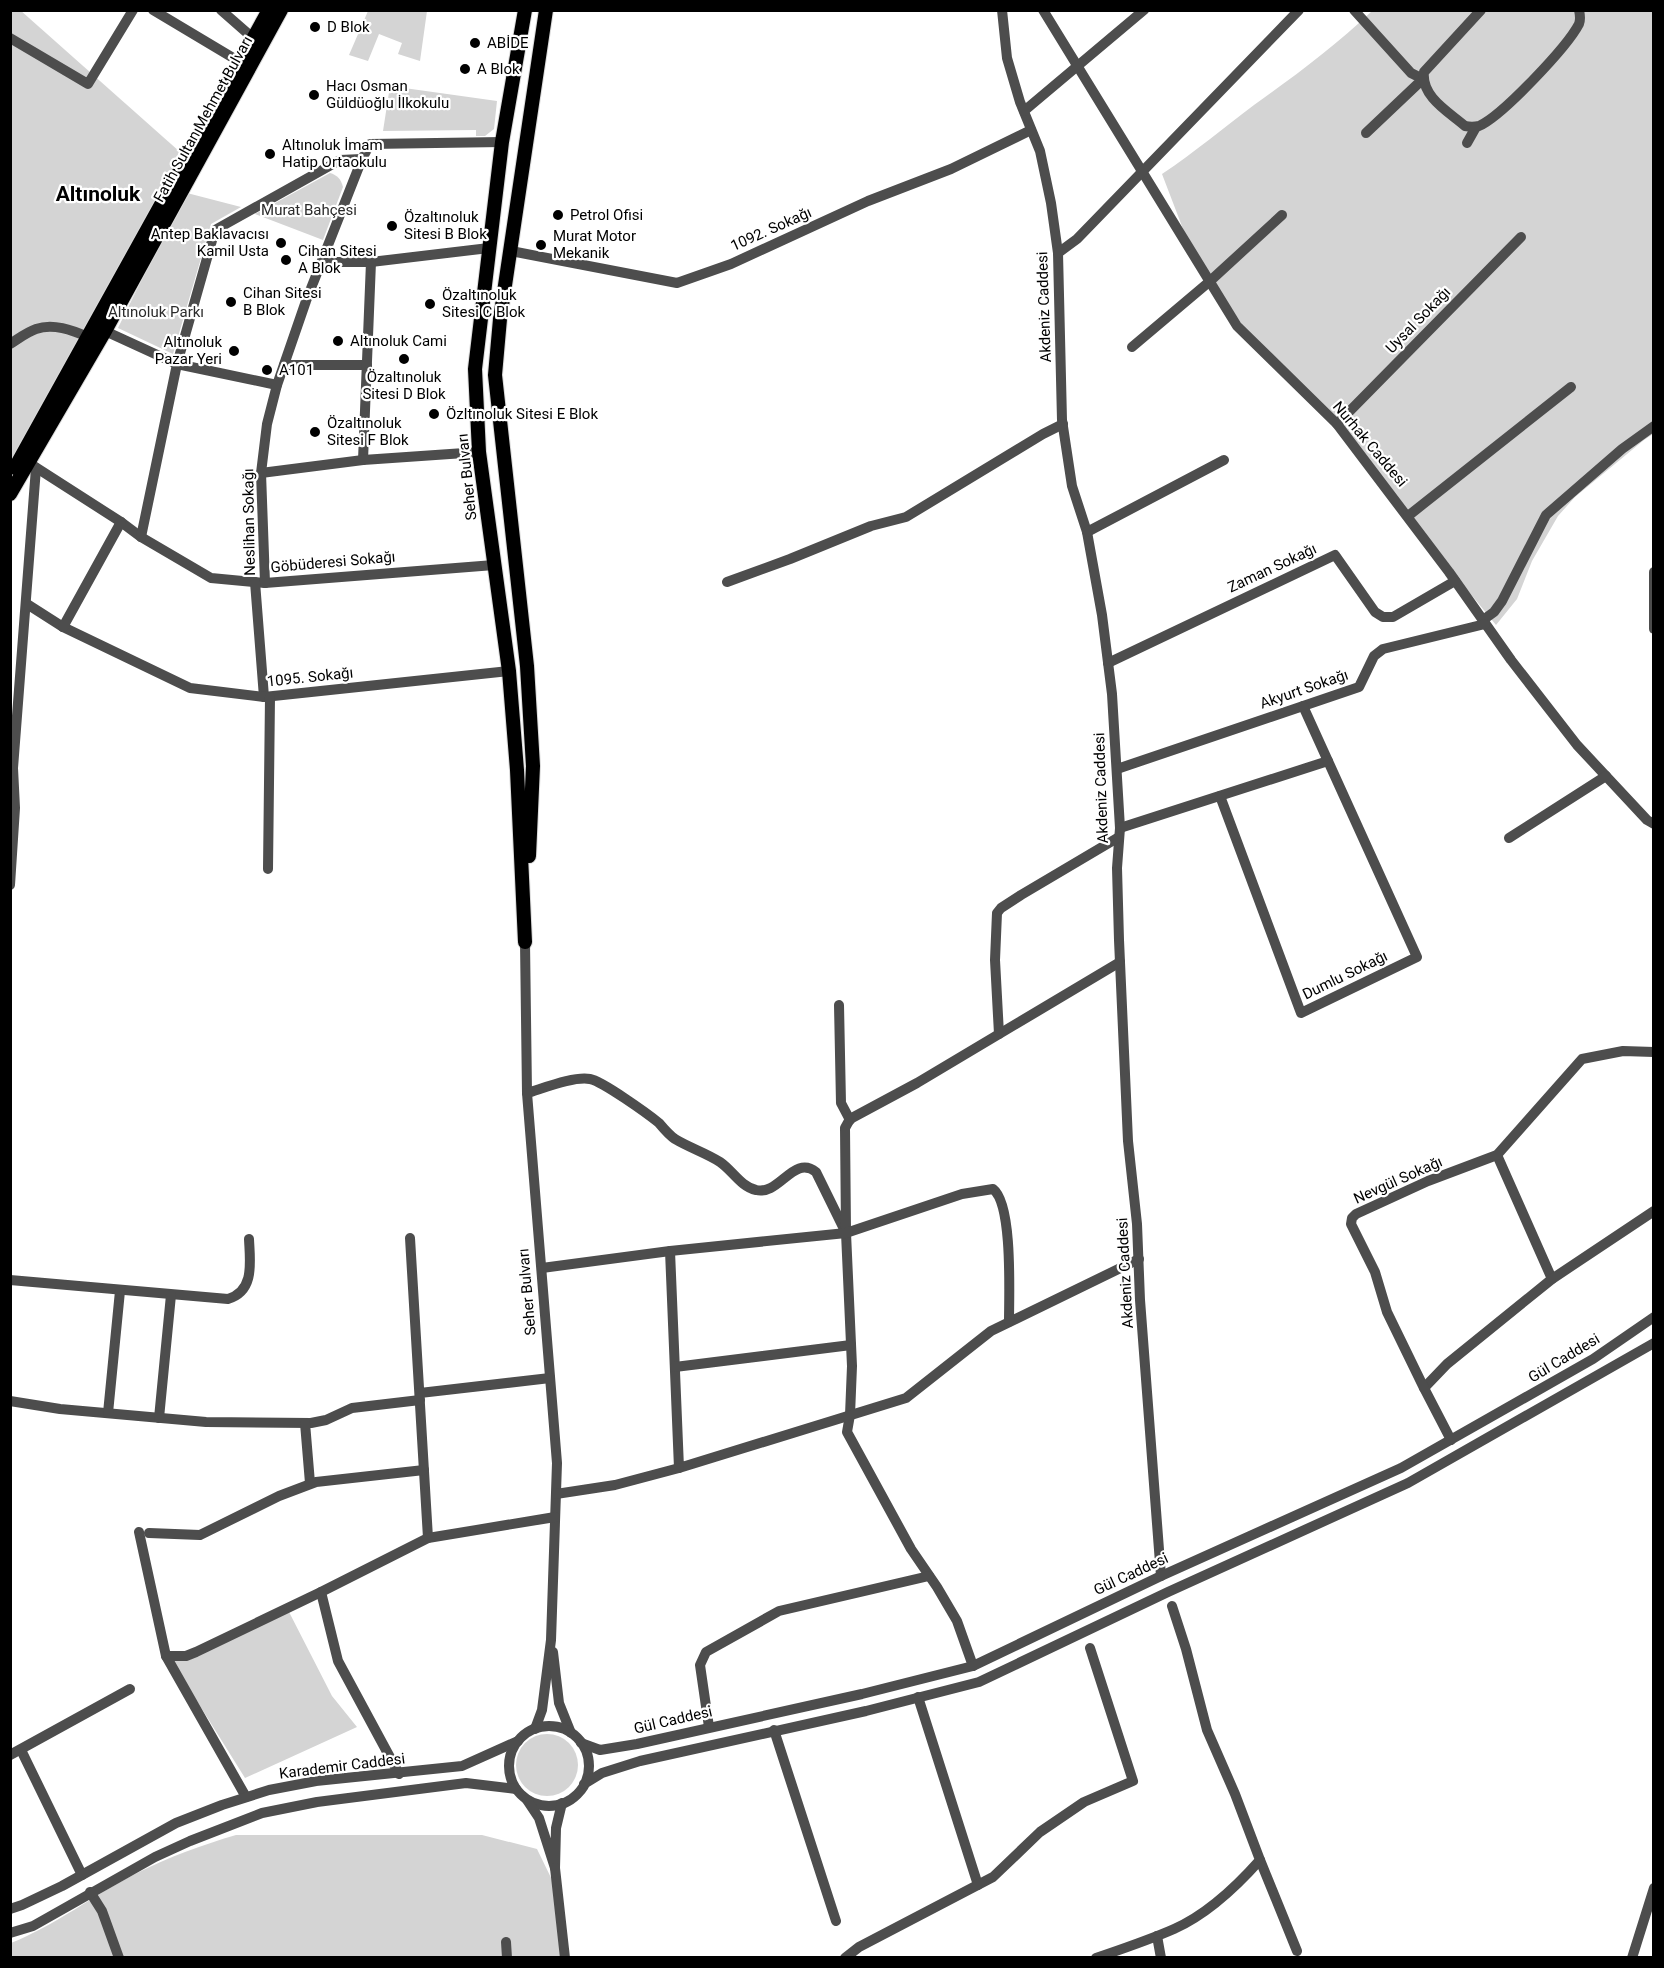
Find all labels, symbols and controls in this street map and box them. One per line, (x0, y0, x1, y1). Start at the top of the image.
place label: D Blok (327, 18, 370, 36)
marker: D Blok (308, 20, 322, 34)
street label: Fatih Sultan Mehmet Bulvarı (150, 33, 256, 205)
place label: ABİDE (487, 34, 529, 52)
marker: ABİDE (468, 36, 482, 50)
place label: A Blok (477, 60, 520, 78)
marker: A Blok (458, 62, 472, 76)
place label: Hacı Osman Güldüoğlu İlkokulu (326, 77, 449, 112)
marker: Hacı Osman Güldüoğlu İlkokulu (307, 88, 321, 102)
place label: Altınoluk İmam Hatip Ortaokulu (282, 136, 387, 171)
marker: Altınoluk İmam Hatip Ortaokulu (263, 147, 277, 161)
district label: Altınoluk (56, 182, 141, 206)
park label: Murat Bahçesi (261, 201, 357, 219)
street label: 1092. Sokağı (728, 203, 814, 255)
place label: Petrol Ofisi (570, 206, 643, 224)
place label: Özaltınoluk Sitesi B Blok (404, 208, 487, 243)
marker: Petrol Ofisi (551, 208, 565, 222)
marker: Özaltınoluk Sitesi B Blok (385, 219, 399, 233)
place label: Antep Baklavacısı Kamil Usta (151, 225, 269, 260)
place label: Murat Motor Mekanik (553, 227, 636, 262)
marker: Antep Baklavacısı Kamil Usta (274, 236, 288, 250)
marker: Murat Motor Mekanik (534, 238, 548, 252)
place label: Cihan Sitesi A Blok (298, 242, 377, 277)
street label: Akdeniz Caddesi (1033, 251, 1055, 363)
marker: Cihan Sitesi A Blok (279, 253, 293, 267)
street label: Uysal Sokağı (1382, 283, 1454, 357)
place label: Cihan Sitesi B Blok (243, 284, 322, 319)
place label: Özaltınoluk Sitesi C Blok (442, 286, 526, 321)
marker: Cihan Sitesi B Blok (224, 295, 238, 309)
marker: Özaltınoluk Sitesi C Blok (423, 297, 437, 311)
park label: Altınoluk Parkı (108, 303, 204, 321)
place label: Altınoluk Cami (350, 332, 447, 350)
place label: Altınoluk Pazar Yeri (155, 333, 222, 368)
marker: Altınoluk Cami (331, 334, 345, 348)
marker: Altınoluk Pazar Yeri (227, 344, 241, 358)
marker: Özaltınoluk Sitesi D Blok (397, 352, 411, 366)
place label: A101 (279, 361, 314, 379)
marker: A101 (260, 363, 274, 377)
place label: Özaltınoluk Sitesi D Blok (362, 368, 446, 403)
street label: Nurhak Caddesi (1329, 398, 1411, 490)
place label: Özltınoluk Sitesi E Blok (446, 405, 598, 423)
marker: Özltınoluk Sitesi E Blok (427, 407, 441, 421)
place label: Özaltınoluk Sitesi F Blok (327, 414, 409, 449)
marker: Özaltınoluk Sitesi F Blok (308, 425, 322, 439)
street label: Seher Bulvarı (453, 433, 481, 521)
street label: Neslihan Sokağı (239, 468, 259, 576)
street label: Zaman Sokağı (1225, 540, 1319, 596)
street label: Göbüderesi Sokağı (270, 548, 396, 576)
street label: 1095. Sokağı (266, 664, 354, 690)
street label: Akyurt Sokağı (1257, 665, 1351, 713)
street label: Akdeniz Caddesi (1090, 732, 1112, 844)
street label: Dumlu Sokağı (1300, 947, 1390, 1003)
street label: Nevgül Sokağı (1351, 1152, 1445, 1208)
street label: Akdeniz Caddesi (1113, 1217, 1137, 1329)
street label: Seher Bulvarı (514, 1248, 540, 1336)
street label: Gül Caddesi (1525, 1330, 1603, 1386)
street label: Gül Caddesi (1091, 1549, 1171, 1599)
street label: Gül Caddesi (632, 1702, 714, 1738)
street label: Karademir Caddesi (278, 1749, 406, 1783)

